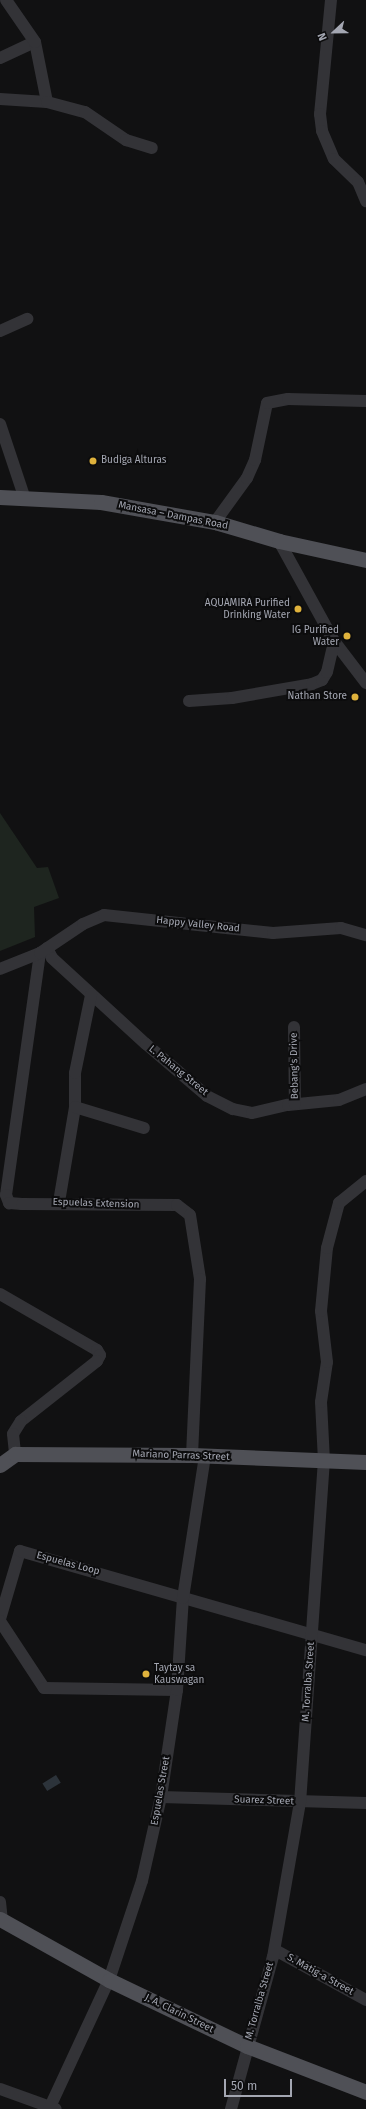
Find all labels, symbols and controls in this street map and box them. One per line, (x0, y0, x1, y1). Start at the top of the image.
north arrow (314, 12, 354, 52)
text: N (315, 31, 330, 43)
place label: Budiga Alturas (101, 455, 166, 467)
marker: Budiga Alturas (88, 456, 98, 466)
street label: Mansasa – Dampas Road (117, 499, 229, 533)
place label: AQUAMIRA Purified Drinking Water (205, 597, 290, 620)
marker: AQUAMIRA Purified Drinking Water (293, 604, 303, 614)
place label: IG Purified Water (292, 624, 339, 648)
marker: IG Purified Water (342, 631, 352, 641)
place label: Nathan Store (288, 691, 347, 703)
marker: Nathan Store (350, 692, 360, 702)
street label: Happy Valley Road (156, 915, 240, 935)
street label: Bebang's Drive (288, 1033, 302, 1099)
street label: L. Pahang Street (146, 1043, 210, 1099)
street label: Espuelas Extension (52, 1196, 140, 1212)
street label: Mariano Parras Street (132, 1448, 230, 1464)
street label: Espuelas Loop (35, 1550, 101, 1578)
street label: M. Torralba Street (300, 1642, 318, 1722)
place label: Taytay sa Kauswagan (154, 1662, 204, 1686)
marker: Taytay sa Kauswagan (141, 1669, 151, 1679)
street label: Espuelas Street (149, 1756, 173, 1826)
street label: Suarez Street (234, 1794, 294, 1808)
street label: S. Matig-a Street (285, 1952, 355, 1998)
street label: M. Torralba Street (243, 1961, 277, 2041)
street label: J. A. Clarin Street (143, 1992, 215, 2036)
scale bar (226, 2071, 294, 2097)
text: 50 m (231, 2079, 257, 2093)

